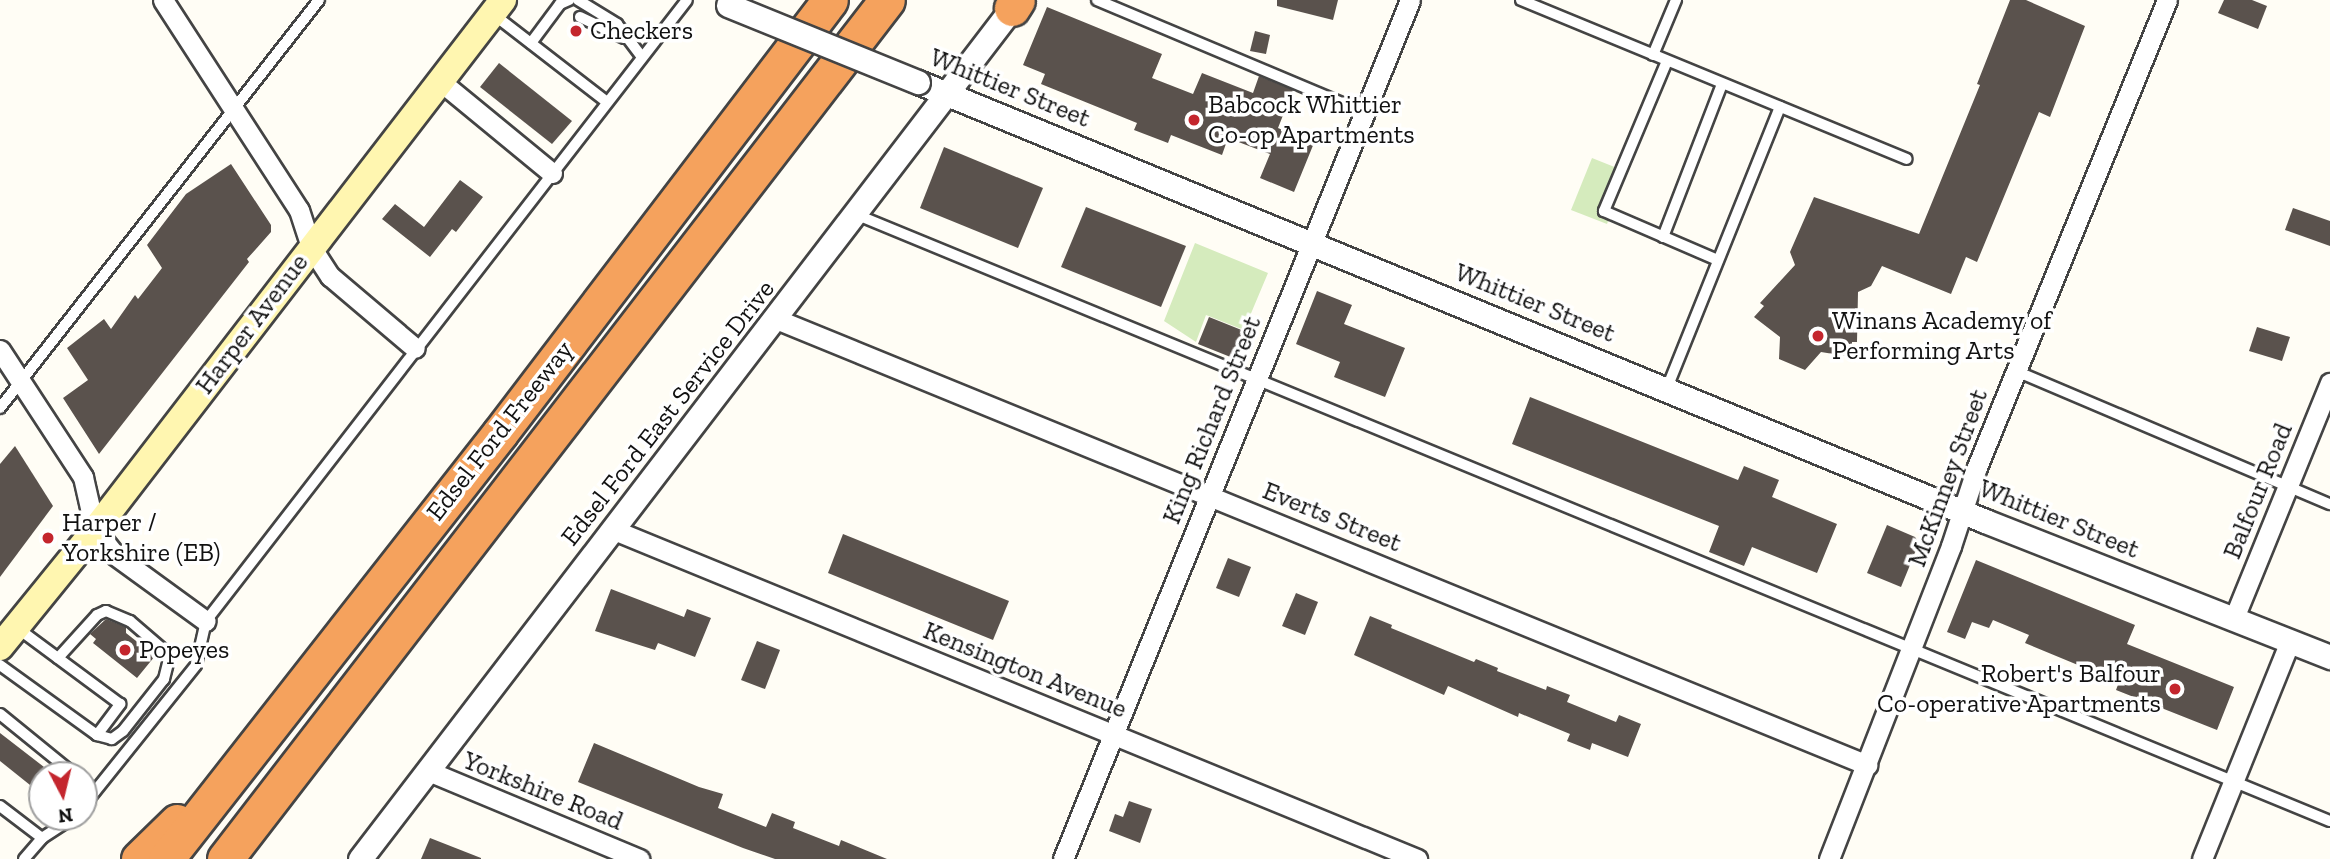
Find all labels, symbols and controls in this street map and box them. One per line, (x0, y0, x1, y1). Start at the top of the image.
place label: Checkers (590, 15, 693, 47)
marker: Checkers (568, 23, 584, 39)
street label: Whittier Street (925, 42, 1095, 134)
place label: Babcock Whittier Co-op Apartments (1208, 89, 1415, 150)
marker: Babcock Whittier Co-op Apartments (1186, 112, 1202, 128)
street label: Harper Avenue (189, 247, 315, 401)
street label: Whittier Street (1450, 257, 1620, 349)
street label: Edsel Ford East Service Drive (555, 274, 781, 552)
place label: Winans Academy of Performing Arts (1832, 305, 2053, 366)
street label: King Richard Street (1156, 312, 1268, 528)
marker: Winans Academy of Performing Arts (1810, 328, 1826, 344)
street label: Edsel Ford Freeway (420, 335, 580, 527)
street label: McKinney Street (1901, 385, 1995, 571)
street label: Balfour Road (2217, 418, 2299, 564)
street label: Whittier Street (1974, 473, 2144, 565)
street label: Everts Street (1258, 475, 1406, 559)
place label: Harper / Yorkshire (EB) (62, 507, 220, 568)
marker: Harper / Yorkshire (EB) (40, 530, 56, 546)
street label: Kensington Avenue (918, 615, 1132, 725)
place label: Popeyes (139, 634, 229, 666)
marker: Popeyes (117, 642, 133, 658)
place label: Robert's Balfour Co-operative Apartments (1876, 658, 2161, 720)
marker: Robert's Balfour Co-operative Apartments (2167, 681, 2183, 697)
street label: Yorkshire Road (458, 745, 628, 837)
north arrow (28, 761, 98, 831)
text: N (57, 803, 74, 828)

